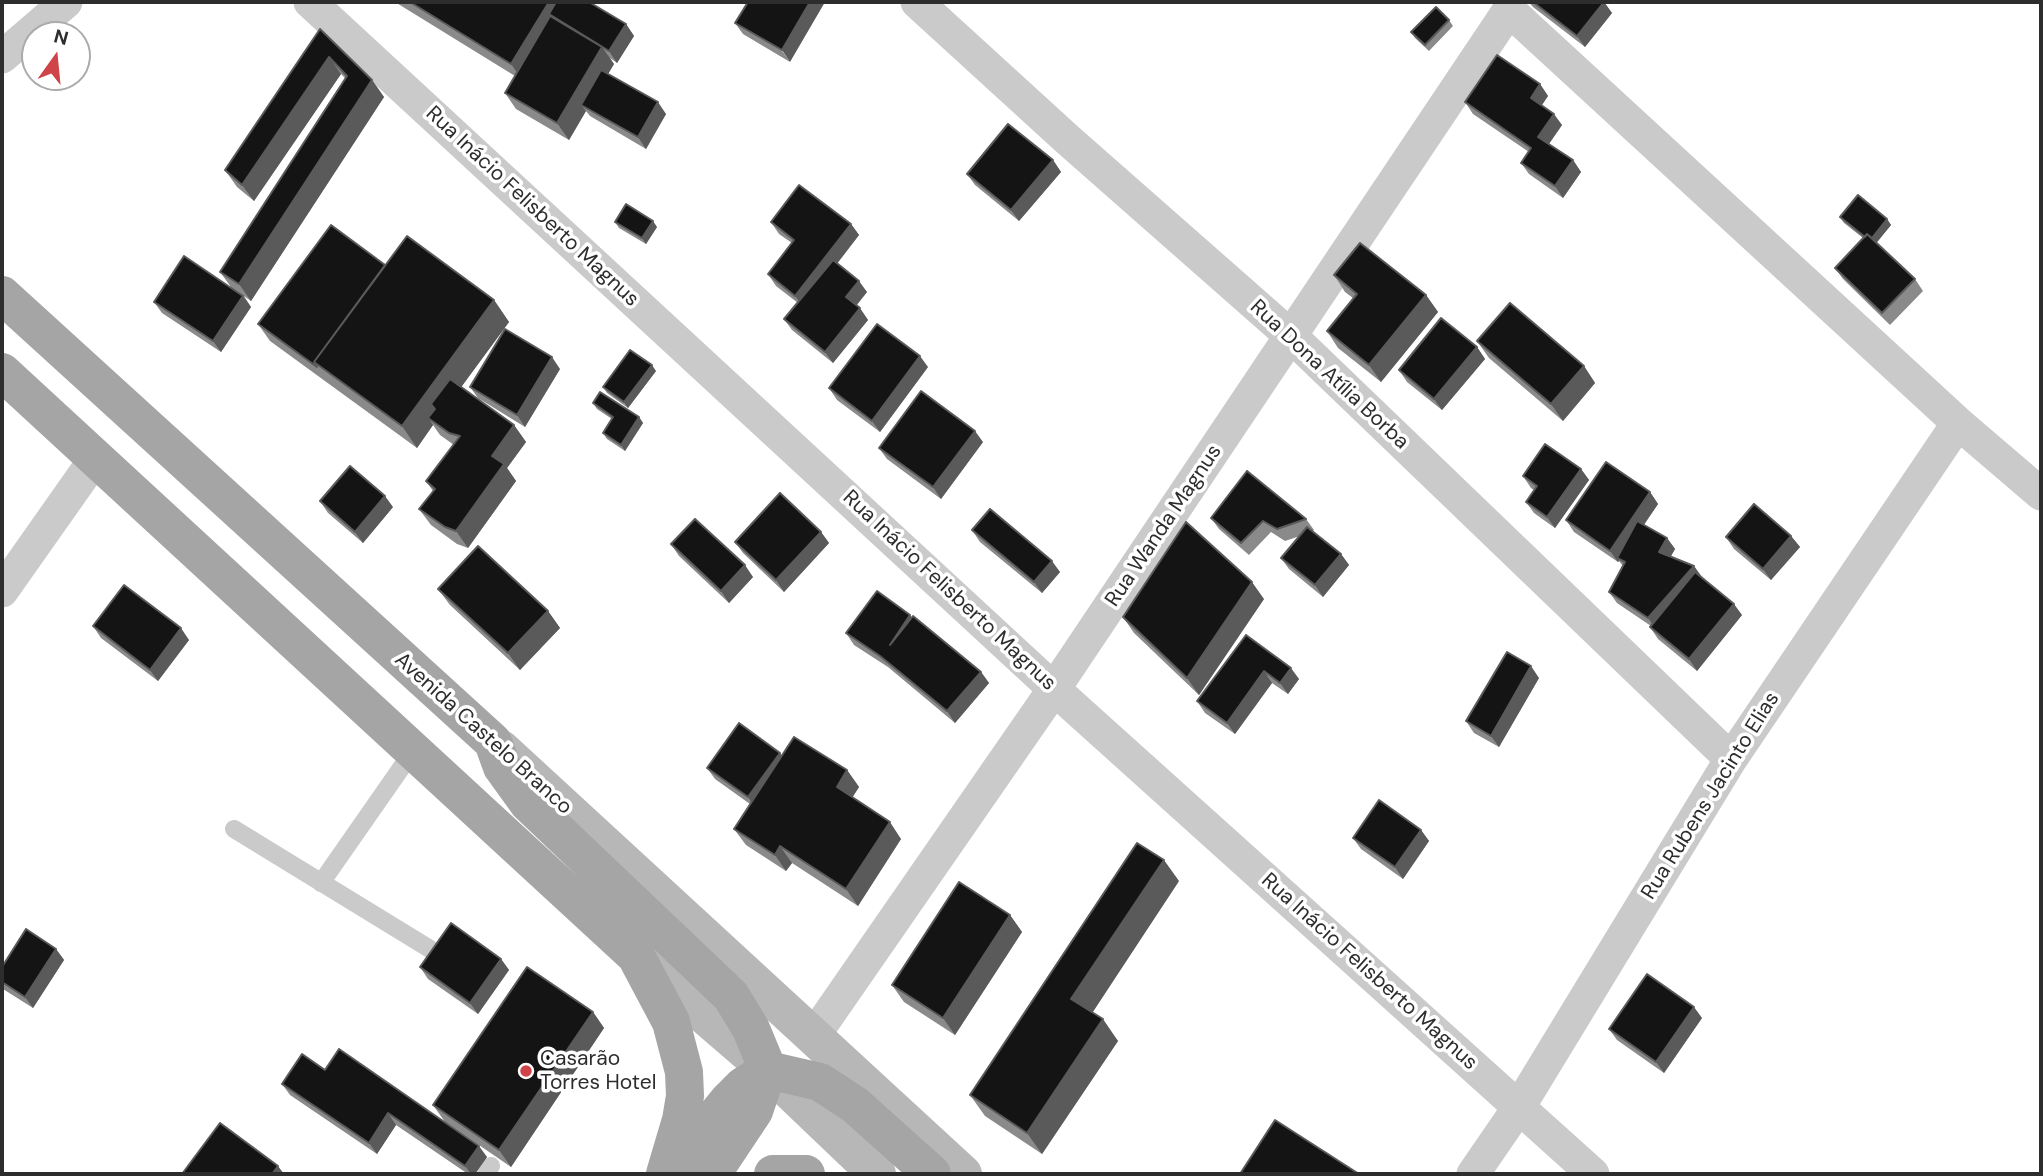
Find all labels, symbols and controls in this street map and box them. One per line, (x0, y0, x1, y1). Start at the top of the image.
north arrow (21, 21, 91, 91)
text: N (51, 23, 71, 51)
street label: Rua Inácio Felisberto Magnus (420, 102, 644, 312)
street label: Rua Dona Atília Borba (1244, 295, 1414, 455)
street label: Rua Wanda Magnus (1100, 440, 1228, 612)
street label: Rua Inácio Felisberto Magnus (837, 486, 1061, 696)
street label: Avenida Castelo Branco (389, 648, 577, 820)
street label: Rua Rubens Jacinto Elias (1637, 688, 1785, 904)
street label: Rua Inácio Felisberto Magnus (1256, 868, 1482, 1076)
place label: Casarão Torres Hotel (540, 1046, 656, 1096)
marker: Casarão Torres Hotel (518, 1063, 534, 1079)

